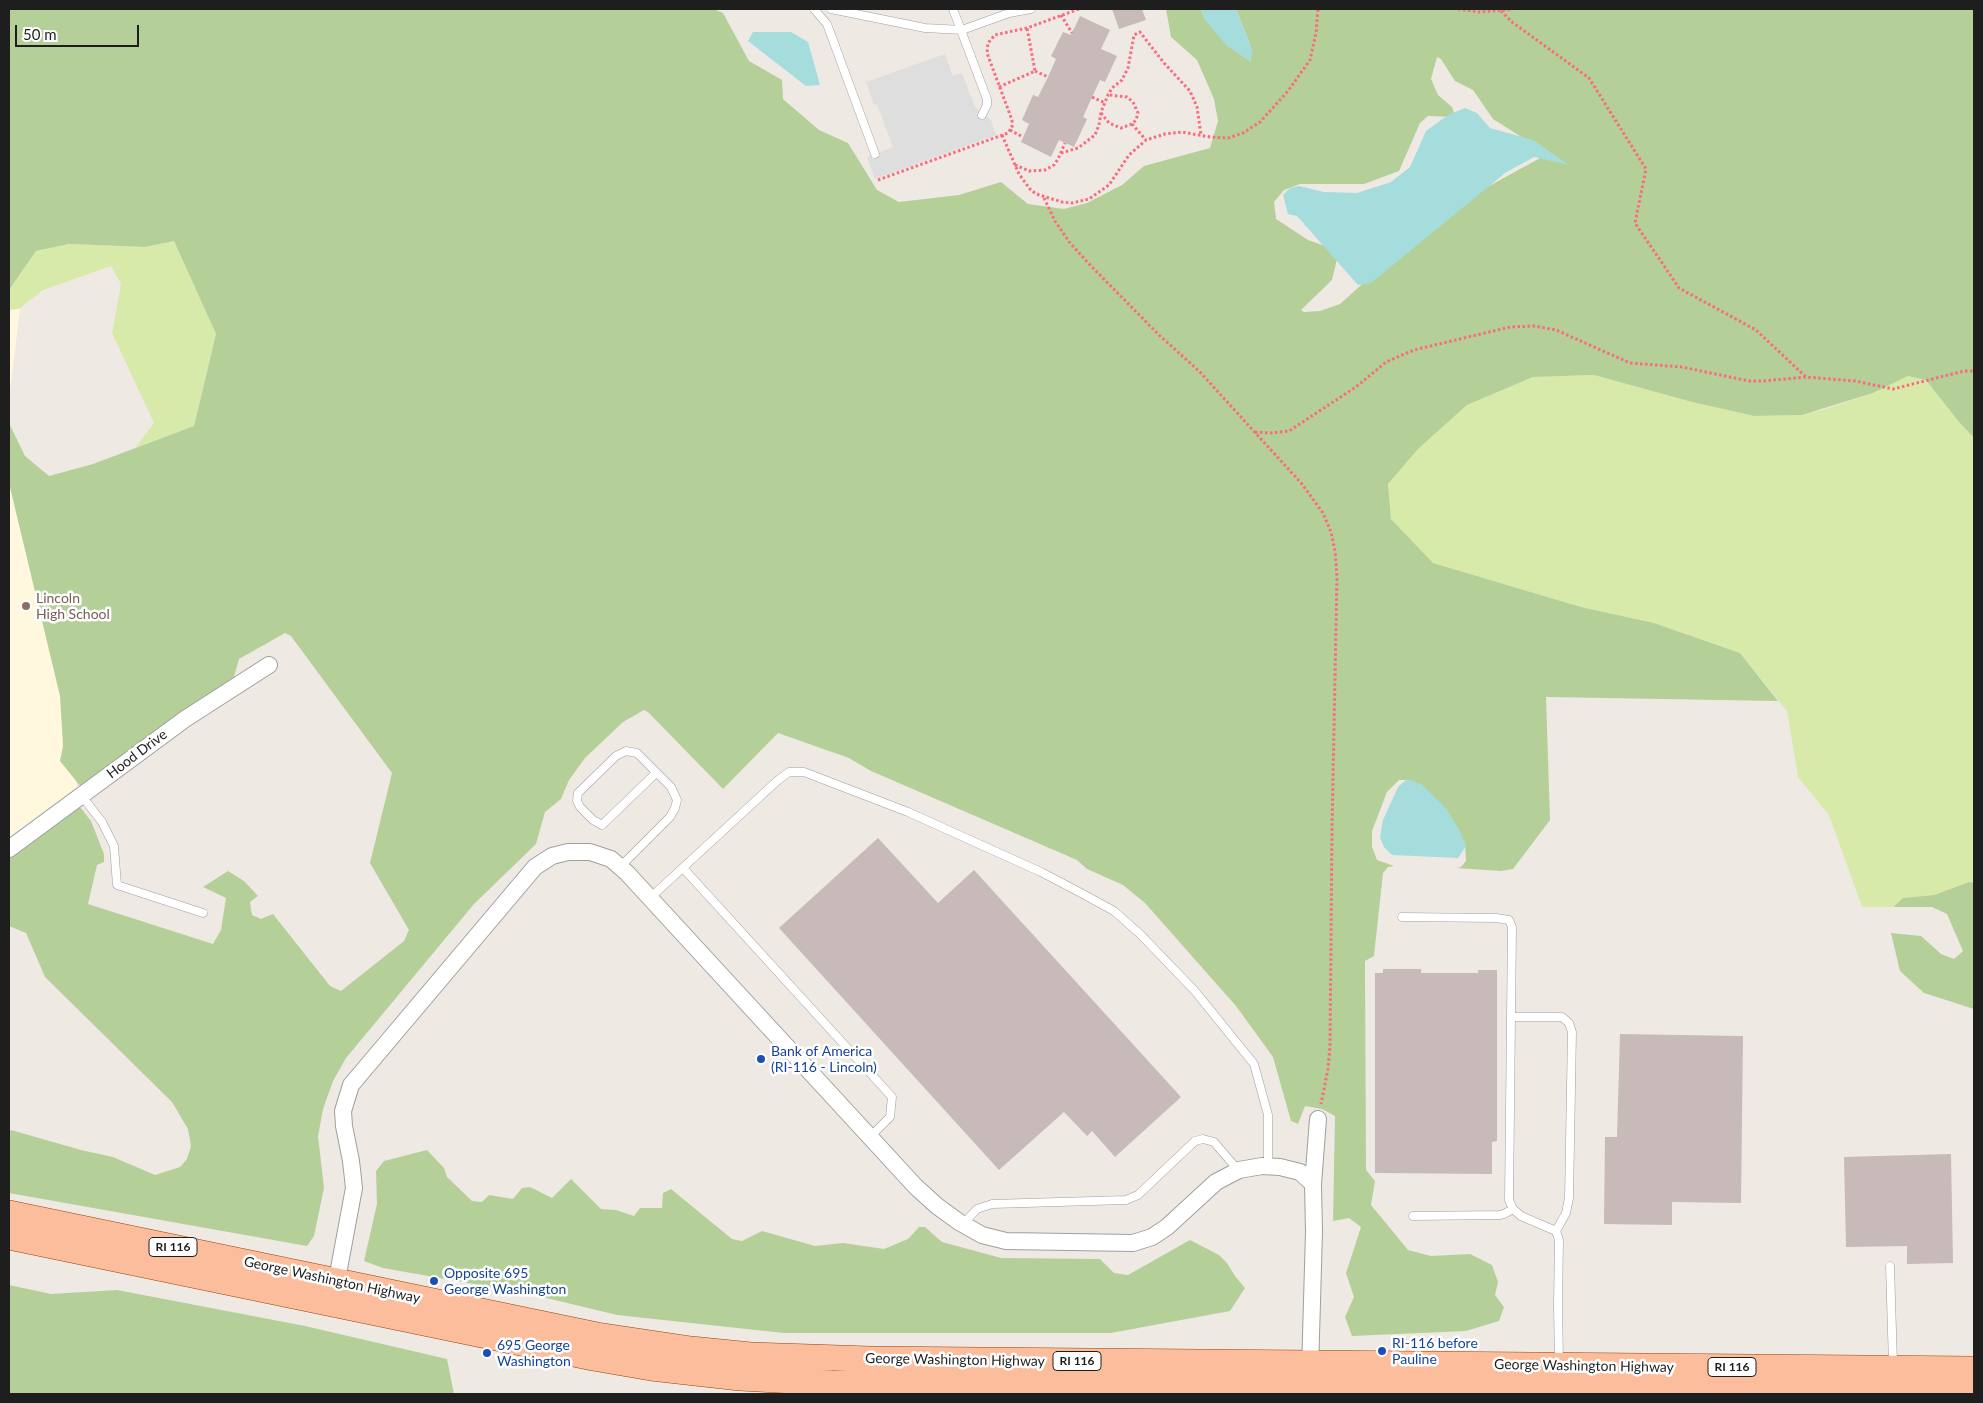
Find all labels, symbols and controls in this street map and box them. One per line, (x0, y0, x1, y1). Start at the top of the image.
scale bar (18, 15, 141, 47)
text: 50 m (23, 25, 57, 43)
place label: Lincoln High School (36, 590, 110, 622)
marker: Lincoln High School (20, 600, 32, 612)
street label: Hood Drive (104, 726, 170, 782)
place label: Bank of America (RI-116 - Lincoln) (771, 1043, 877, 1076)
marker: Bank of America (RI-116 - Lincoln) (755, 1053, 767, 1065)
road number: RI 116 (149, 1238, 197, 1256)
street label: George Washington Highway (242, 1253, 422, 1307)
place label: Opposite 695 George Washington (444, 1265, 566, 1298)
marker: Opposite 695 George Washington (428, 1275, 440, 1287)
place label: RI-116 before Pauline (1392, 1335, 1478, 1368)
place label: 695 George Washington (497, 1337, 571, 1370)
marker: RI-116 before Pauline (1376, 1345, 1388, 1357)
marker: 695 George Washington (481, 1347, 493, 1359)
street label: George Washington Highway (865, 1350, 1045, 1370)
road number: RI 116 (1053, 1352, 1101, 1370)
street label: George Washington Highway (1494, 1356, 1674, 1376)
road number: RI 116 (1708, 1358, 1756, 1376)

